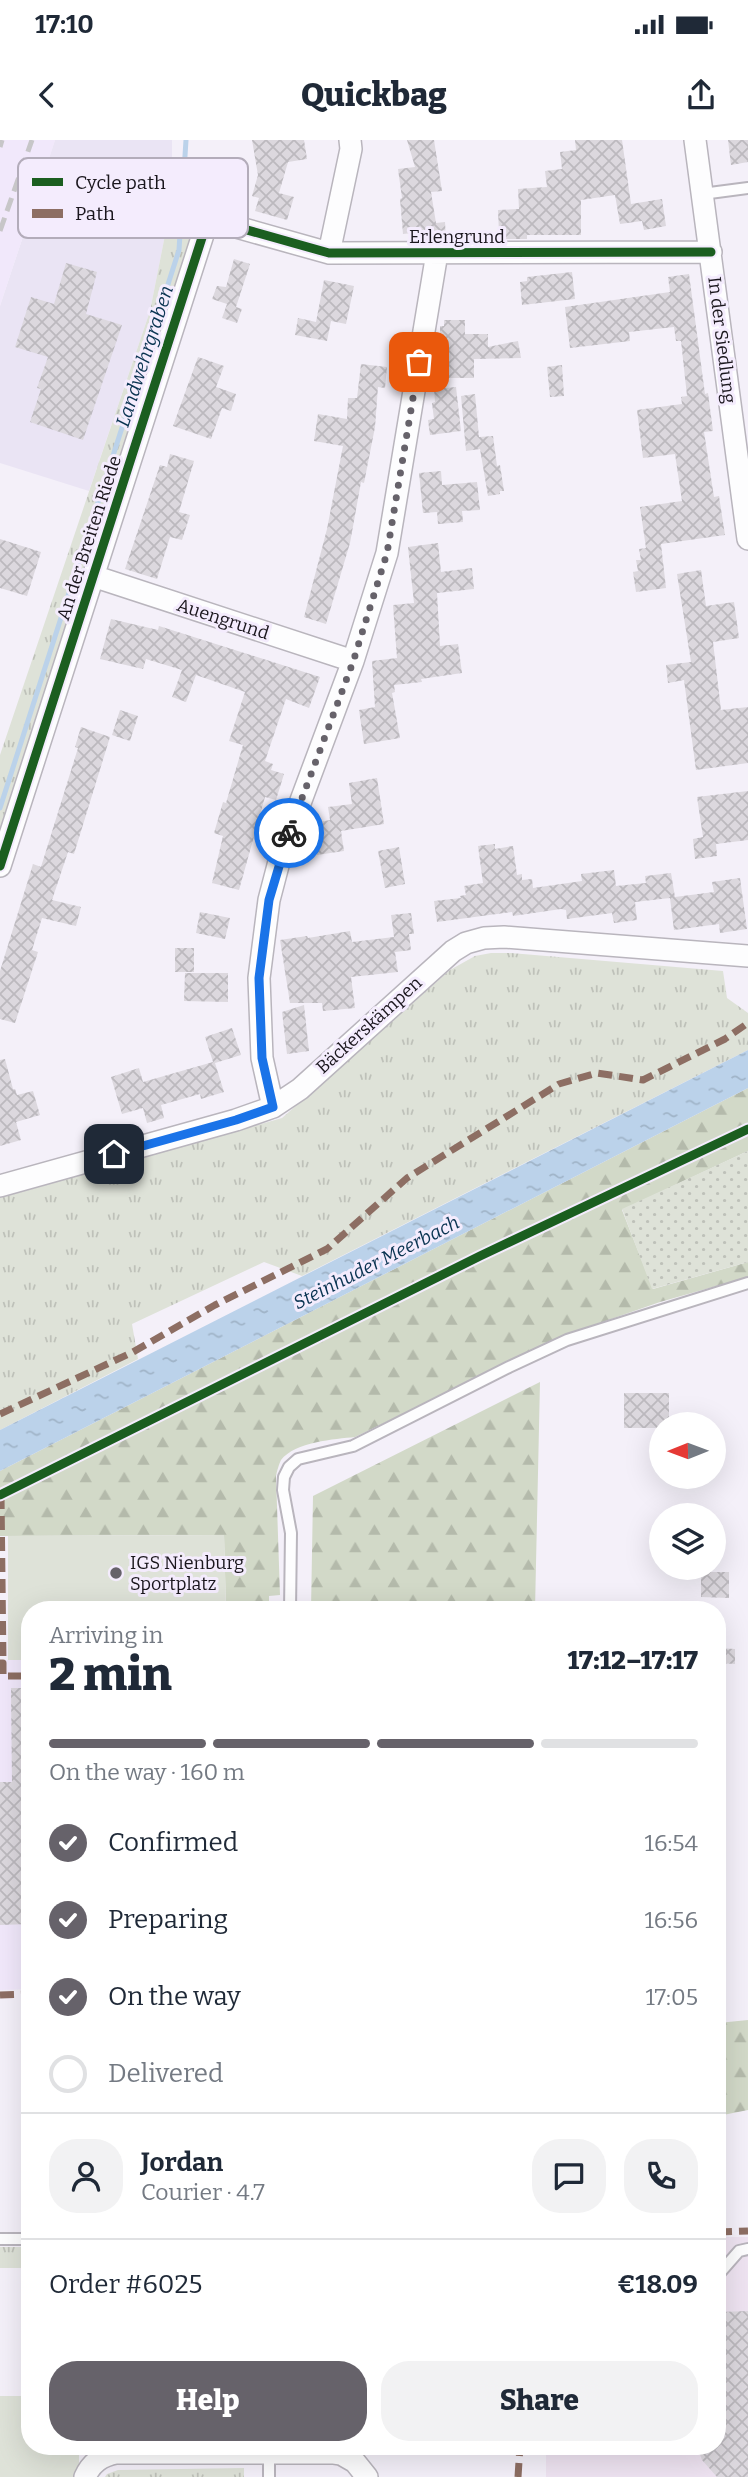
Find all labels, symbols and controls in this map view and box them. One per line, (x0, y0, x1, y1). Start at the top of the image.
text: 17:10 (35, 9, 94, 40)
icon: back (28, 76, 66, 114)
text: Quickbag (301, 76, 447, 114)
icon: share (682, 76, 720, 114)
legend (18, 158, 248, 238)
text: Cycle path (75, 171, 166, 194)
text: Path (75, 202, 115, 225)
street label: Erlengrund (409, 226, 505, 248)
street label: In der Siedlung (703, 275, 741, 405)
water label: Landwehrgraben (111, 283, 178, 430)
pin (389, 332, 449, 392)
icon: bag (400, 343, 438, 381)
street label: An der Breiten Riede (52, 453, 126, 623)
street label: Auengrund (174, 594, 272, 644)
courier (254, 798, 324, 868)
icon: bike (270, 814, 308, 852)
street label: Bäckerskämpen (312, 971, 427, 1078)
pin (84, 1124, 144, 1184)
icon: home (95, 1135, 133, 1173)
water label: Steinhuder Meerbach (289, 1211, 463, 1314)
north arrow (649, 1412, 726, 1489)
map controls (649, 1412, 726, 1580)
button: layers (649, 1503, 726, 1580)
place label: IGS Nienburg Sportplatz (130, 1552, 244, 1595)
marker: IGS Nienburg Sportplatz (108, 1565, 124, 1581)
text: Arriving in (49, 1621, 163, 1649)
text: 17:12–17:17 (567, 1645, 698, 1676)
text: 2 min (49, 1647, 172, 1702)
text: On the way · 160 m (49, 1758, 245, 1786)
icon: check (49, 1824, 87, 1862)
text: Confirmed (108, 1827, 238, 1858)
text: 16:54 (645, 1829, 698, 1857)
icon: check (49, 1901, 87, 1939)
text: Preparing (108, 1904, 228, 1935)
text: 16:56 (645, 1906, 698, 1934)
icon: check (49, 1978, 87, 2016)
text: On the way (108, 1981, 241, 2012)
text: 17:05 (645, 1983, 698, 2011)
text: Delivered (108, 2058, 223, 2089)
button: person (49, 2139, 123, 2213)
button: chat (532, 2139, 606, 2213)
button: phone (624, 2139, 698, 2213)
text: Jordan (141, 2147, 223, 2178)
text: Courier · 4.7 (141, 2178, 265, 2206)
text: Order #6025 (49, 2269, 203, 2300)
text: €18.09 (617, 2269, 698, 2300)
button: Help (49, 2361, 367, 2441)
button: Share (381, 2361, 698, 2441)

